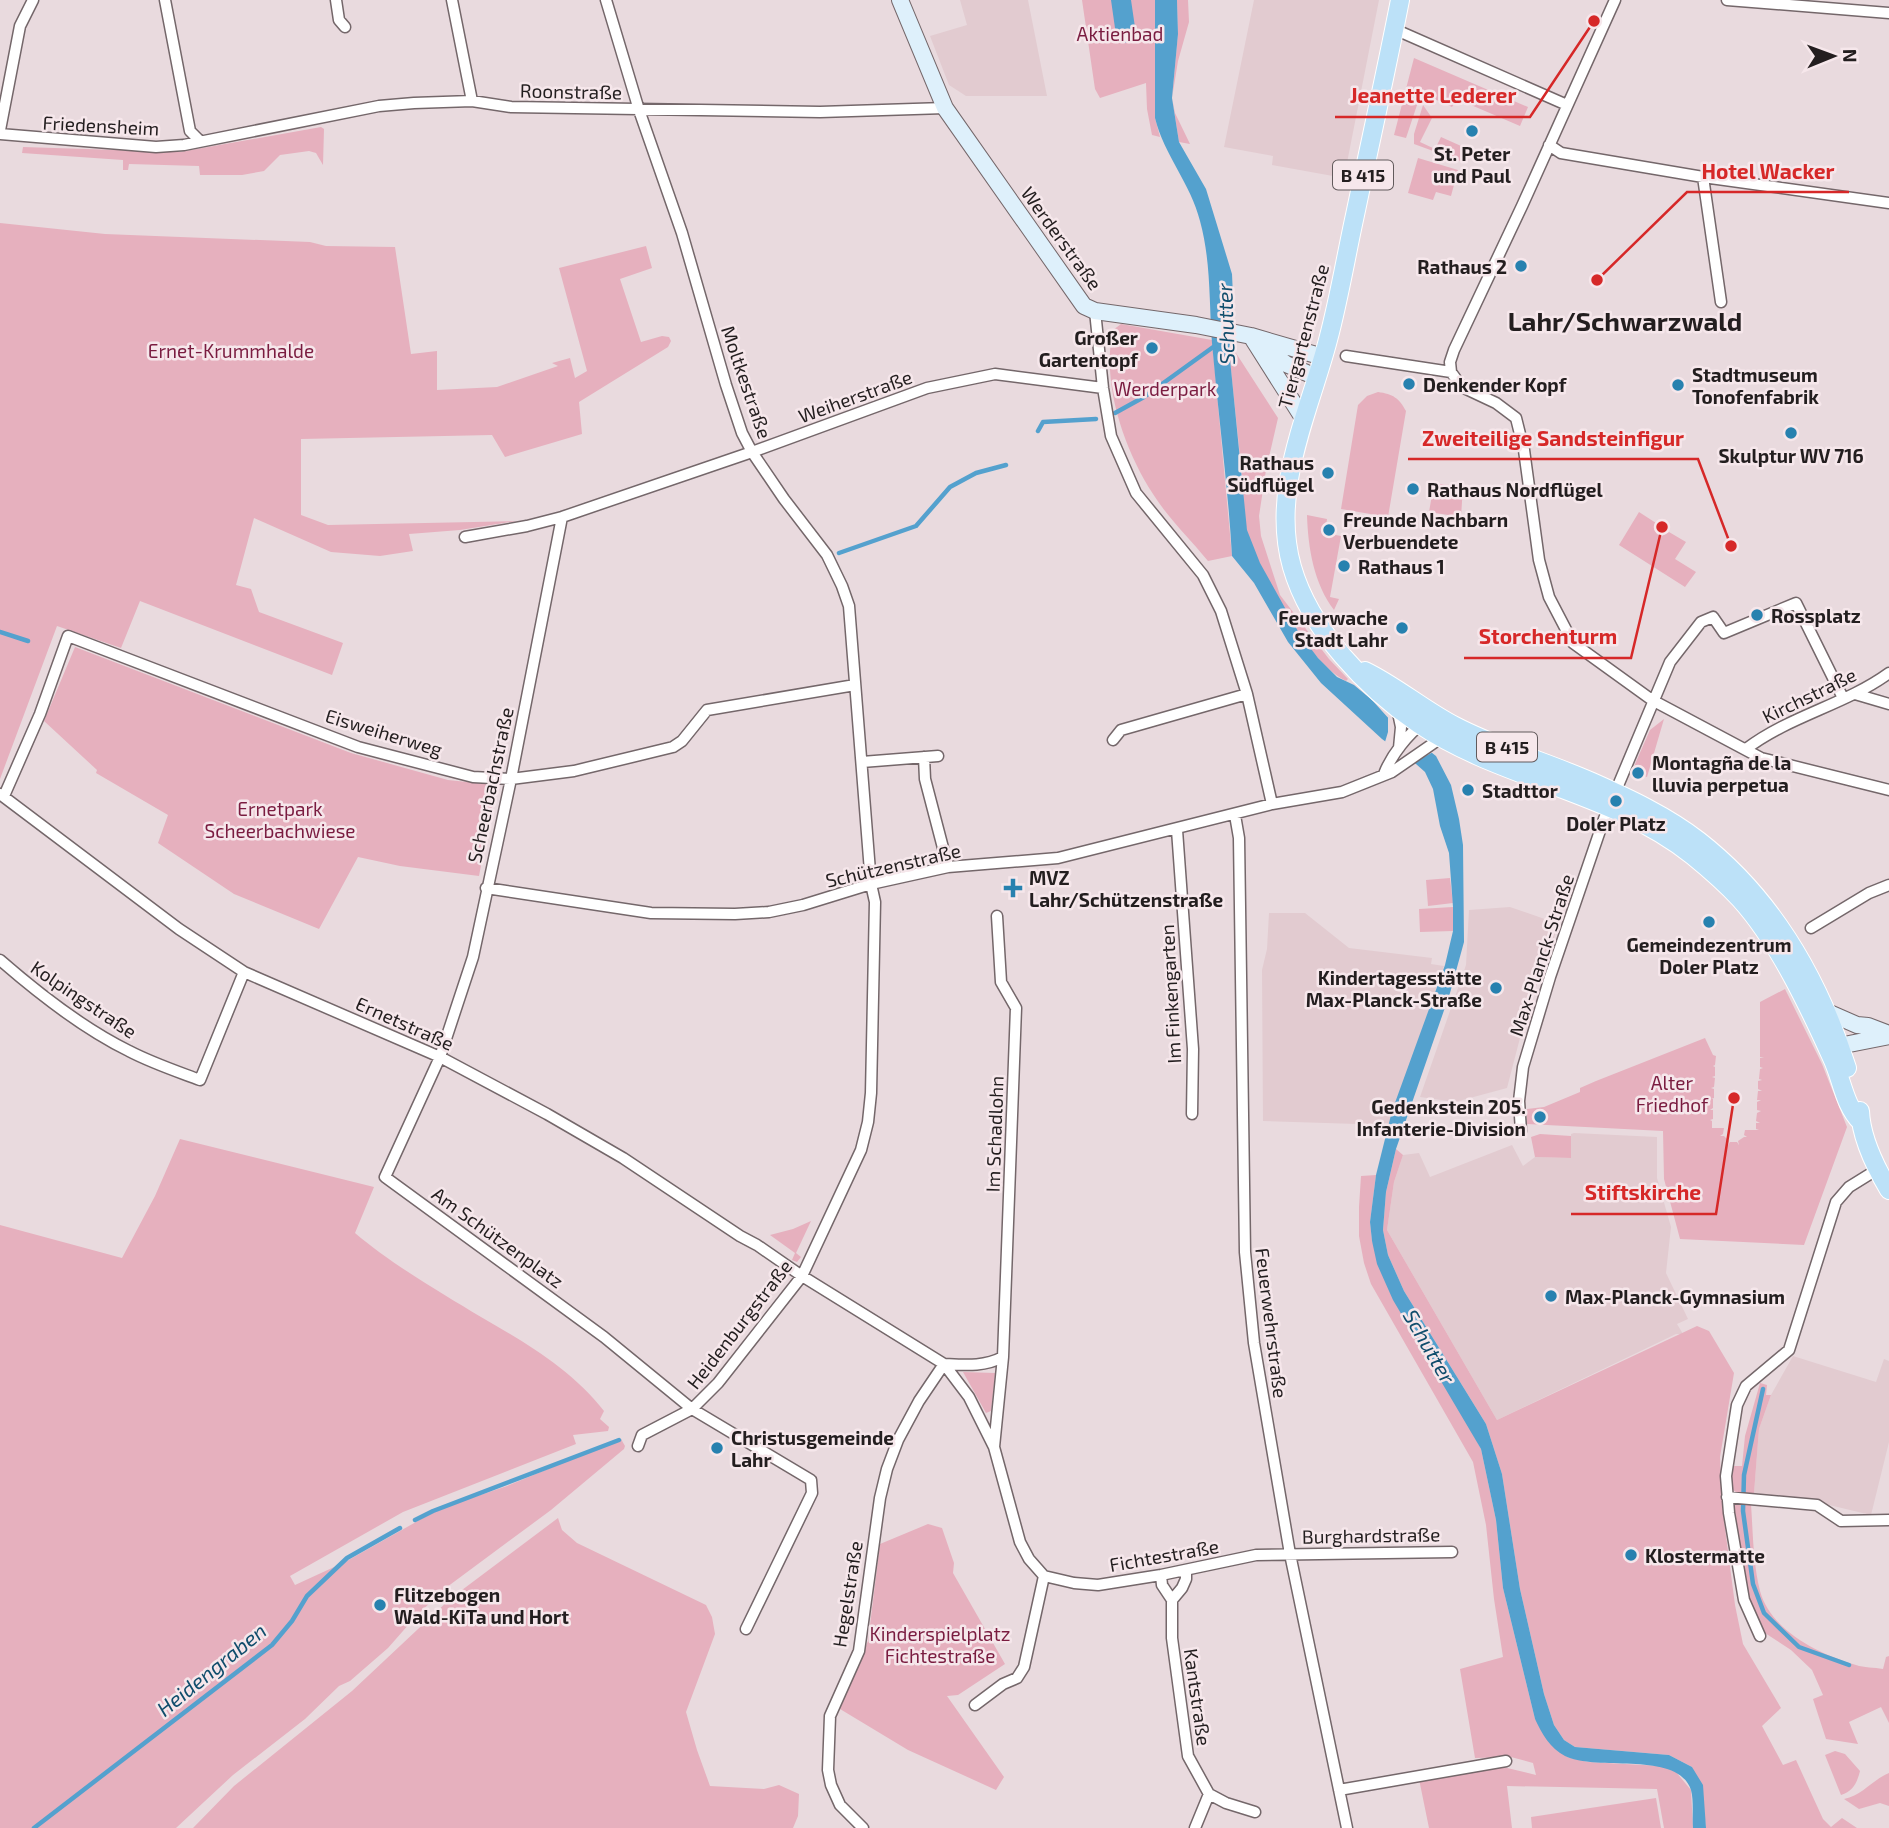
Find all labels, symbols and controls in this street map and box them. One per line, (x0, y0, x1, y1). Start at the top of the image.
north arrow (1798, 21, 1868, 91)
park label: Aktienbad (1077, 22, 1163, 45)
text: N (1839, 49, 1862, 63)
callout: Jeanette Lederer (1335, 75, 1530, 117)
street label: Roonstraße (520, 79, 622, 103)
text: Jeanette Lederer (1350, 82, 1516, 107)
street label: Friedensheim (42, 110, 160, 140)
marker: St. Peter und Paul (1464, 123, 1480, 139)
place label: St. Peter und Paul (1433, 142, 1512, 187)
callout: Hotel Wacker (1687, 150, 1849, 192)
text: Hotel Wacker (1701, 158, 1835, 183)
road number: B 415 (1333, 160, 1393, 190)
street label: Werderstraße (1017, 182, 1107, 294)
place label: Rathaus 2 (1417, 255, 1507, 278)
marker: Rathaus 2 (1513, 258, 1529, 274)
street label: Tiergartenstraße (1273, 261, 1333, 411)
water label: Schutter (1211, 282, 1239, 365)
district label: Lahr/Schwarzwald (1508, 305, 1742, 336)
street label: Moltkestraße (717, 323, 777, 441)
place label: Großer Gartentopf (1039, 326, 1139, 371)
park label: Ernet-Krummhalde (148, 339, 314, 362)
marker: Großer Gartentopf (1144, 340, 1160, 356)
place label: Stadtmuseum Tonofenfabrik (1692, 363, 1819, 408)
street label: Weiherstraße (795, 365, 915, 427)
place label: Denkender Kopf (1423, 373, 1568, 396)
marker: Denkender Kopf (1401, 376, 1417, 392)
park label: Werderpark (1114, 377, 1217, 400)
marker: Stadtmuseum Tonofenfabrik (1670, 377, 1686, 393)
callout: Zweiteilige Sandsteinfigur (1408, 417, 1698, 459)
text: Zweiteilige Sandsteinfigur (1422, 425, 1684, 450)
marker: Skulptur WV 716 (1783, 425, 1799, 441)
place label: Skulptur WV 716 (1718, 444, 1864, 467)
place label: Rathaus Südflügel (1227, 451, 1315, 496)
marker: Rathaus Südflügel (1320, 465, 1336, 481)
place label: Rathaus Nordflügel (1427, 478, 1604, 501)
marker: Rathaus Nordflügel (1405, 481, 1421, 497)
place label: Freunde Nachbarn Verbuendete (1343, 508, 1508, 553)
marker: Freunde Nachbarn Verbuendete (1321, 522, 1337, 538)
place label: Rathaus 1 (1358, 555, 1445, 578)
marker: Rathaus 1 (1336, 558, 1352, 574)
place label: Rossplatz (1771, 604, 1861, 627)
place label: Feuerwache Stadt Lahr (1278, 606, 1388, 651)
marker: Rossplatz (1749, 607, 1765, 623)
callout: Storchenturm (1464, 616, 1631, 658)
marker: Feuerwache Stadt Lahr (1394, 620, 1410, 636)
text: Storchenturm (1479, 623, 1617, 648)
street label: Kirchstraße (1758, 662, 1860, 728)
street label: Eisweiherweg (323, 703, 445, 761)
street label: Scheerbachstraße (462, 705, 518, 865)
road number: B 415 (1477, 732, 1537, 762)
place label: Montagña de la lluvia perpetua (1652, 751, 1791, 796)
marker: Montagña de la lluvia perpetua (1630, 765, 1646, 781)
place label: Stadttor (1482, 779, 1558, 802)
marker: Stadttor (1460, 782, 1476, 798)
marker: Doler Platz (1608, 793, 1624, 809)
park label: Ernetpark Scheerbachwiese (204, 797, 356, 842)
place label: Doler Platz (1566, 812, 1666, 835)
street label: Schützenstraße (823, 838, 963, 892)
place label: MVZ Lahr/Schützenstraße (1029, 866, 1223, 911)
street label: Max-Planck-Straße (1504, 871, 1578, 1039)
marker: MVZ Lahr/Schützenstraße (1003, 878, 1023, 898)
marker: Gemeindezentrum Doler Platz (1701, 914, 1717, 930)
street label: Im Finkengarten (1155, 924, 1185, 1064)
place label: Gemeindezentrum Doler Platz (1626, 933, 1792, 978)
street label: Kolpingstraße (27, 955, 141, 1043)
place label: Kindertagesstätte Max-Planck-Straße (1306, 966, 1482, 1011)
marker: Kindertagesstätte Max-Planck-Straße (1488, 980, 1504, 996)
street label: Ernetstraße (352, 991, 458, 1055)
park label: Alter Friedhof (1636, 1071, 1709, 1116)
street label: Im Schadlohn (980, 1075, 1008, 1193)
place label: Gedenkstein 205. Infanterie-Division (1357, 1095, 1526, 1140)
marker: Gedenkstein 205. Infanterie-Division (1532, 1109, 1548, 1125)
callout: Stiftskirche (1571, 1172, 1716, 1214)
text: Stiftskirche (1585, 1179, 1701, 1204)
street label: Am Schützenplatz (428, 1182, 568, 1292)
street label: Feuerwehrstraße (1251, 1247, 1293, 1399)
street label: Heidenburgstraße (681, 1255, 797, 1393)
place label: Max-Planck-Gymnasium (1565, 1285, 1785, 1309)
marker: Max-Planck-Gymnasium (1543, 1288, 1559, 1304)
water label: Schutter (1399, 1304, 1462, 1388)
place label: Christusgemeinde Lahr (731, 1426, 894, 1471)
marker: Christusgemeinde Lahr (709, 1440, 725, 1456)
street label: Burghardstraße (1302, 1522, 1440, 1548)
street label: Fichtestraße (1107, 1534, 1221, 1576)
street label: Hegelstraße (827, 1539, 867, 1649)
place label: Klostermatte (1645, 1544, 1765, 1567)
marker: Klostermatte (1623, 1547, 1639, 1563)
place label: Flitzebogen Wald-KiTa und Hort (394, 1583, 569, 1628)
marker: Flitzebogen Wald-KiTa und Hort (372, 1597, 388, 1613)
water label: Heidengraben (151, 1617, 271, 1721)
park label: Kinderspielplatz Fichtestraße (870, 1622, 1010, 1667)
street label: Kantstraße (1180, 1647, 1216, 1747)

